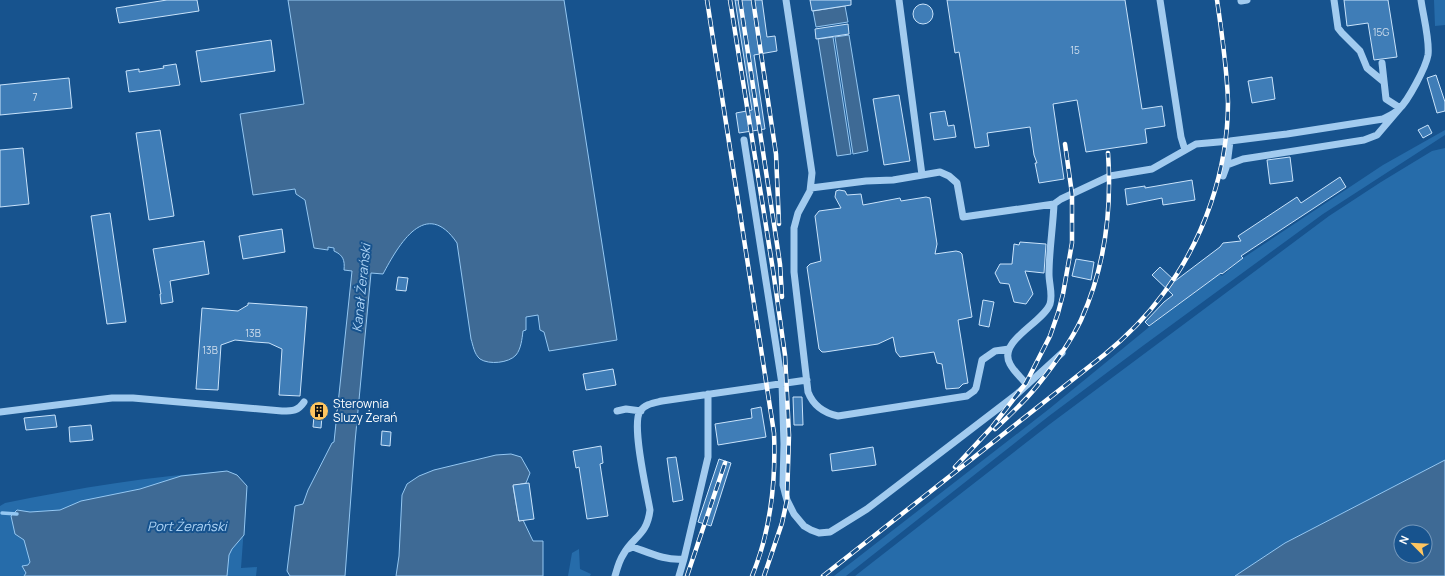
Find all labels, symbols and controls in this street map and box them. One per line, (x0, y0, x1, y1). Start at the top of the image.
house number: 15G (1373, 25, 1389, 39)
house number: 15 (1070, 43, 1080, 57)
house number: 7 (32, 90, 38, 104)
water label: Kanał Żerański (347, 241, 375, 333)
house number: 13B (245, 326, 261, 340)
house number: 13B (202, 343, 218, 357)
place label: Sterownia Śluzy Żerań (333, 395, 397, 426)
building icon: Sterownia Śluzy Żerań (308, 400, 330, 422)
water label: Port Żerański (147, 517, 229, 535)
north arrow (1393, 524, 1433, 564)
text: N (1395, 533, 1412, 546)

